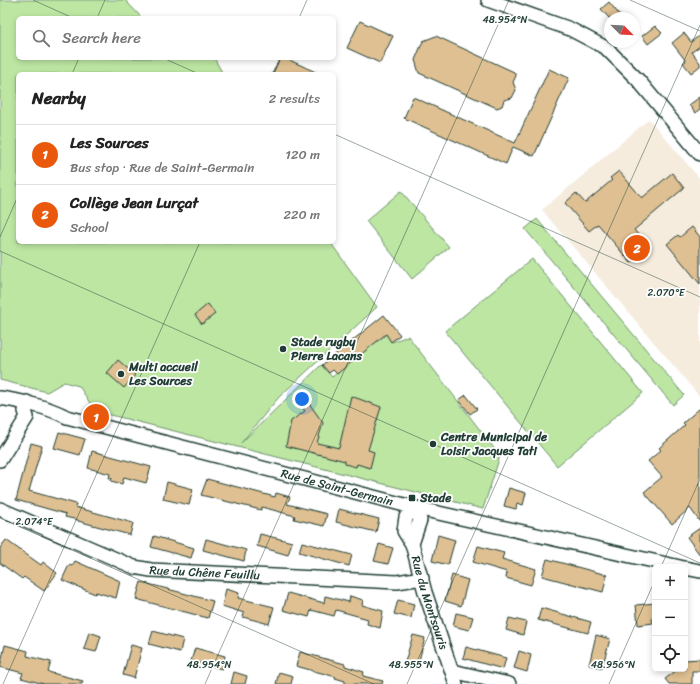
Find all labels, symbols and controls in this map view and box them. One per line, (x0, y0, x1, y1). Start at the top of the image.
text: 48.954°N (482, 11, 528, 29)
north arrow (604, 12, 640, 48)
search box (16, 16, 336, 60)
text: Search here (62, 25, 141, 51)
icon: search (30, 27, 52, 49)
text: Nearby (32, 83, 86, 113)
text: 2 results (269, 87, 320, 110)
text: Les Sources (70, 130, 149, 156)
text: 1 (42, 143, 48, 166)
text: 120 m (285, 143, 320, 166)
text: Bus stop · Rue de Saint-Germain (70, 156, 254, 179)
text: Collège Jean Lurçat (70, 190, 198, 216)
text: 2 (41, 203, 49, 226)
text: 220 m (283, 203, 320, 226)
text: School (70, 216, 108, 239)
pin: 2 (624, 233, 650, 263)
text: 2.070°E (648, 284, 686, 302)
place label: Stade rugby Pierre Lacans (290, 331, 363, 367)
marker: Stade rugby Pierre Lacans (278, 344, 288, 354)
place label: Multi accueil Les Sources (128, 356, 198, 392)
marker: Multi accueil Les Sources (116, 369, 126, 379)
your location (292, 389, 312, 409)
pin: 1 (83, 402, 109, 432)
place label: Centre Municipal de Loisir Jacques Tati (440, 426, 548, 462)
marker: Centre Municipal de Loisir Jacques Tati (428, 439, 438, 449)
street label: Rue de Saint-Germain (278, 462, 396, 513)
place label: Stade (419, 487, 452, 509)
marker: Stade (407, 493, 417, 503)
text: 2.074°E (16, 513, 54, 531)
street label: Rue du Montsouris (405, 553, 455, 653)
street label: Rue du Chêne Feuillu (149, 559, 261, 586)
map controls (652, 564, 688, 672)
button: + (652, 564, 688, 600)
button: − (652, 600, 688, 636)
button: locate (652, 636, 688, 672)
text: 48.954°N (186, 656, 232, 674)
text: 48.955°N (389, 656, 434, 674)
text: 48.956°N (591, 656, 635, 674)

